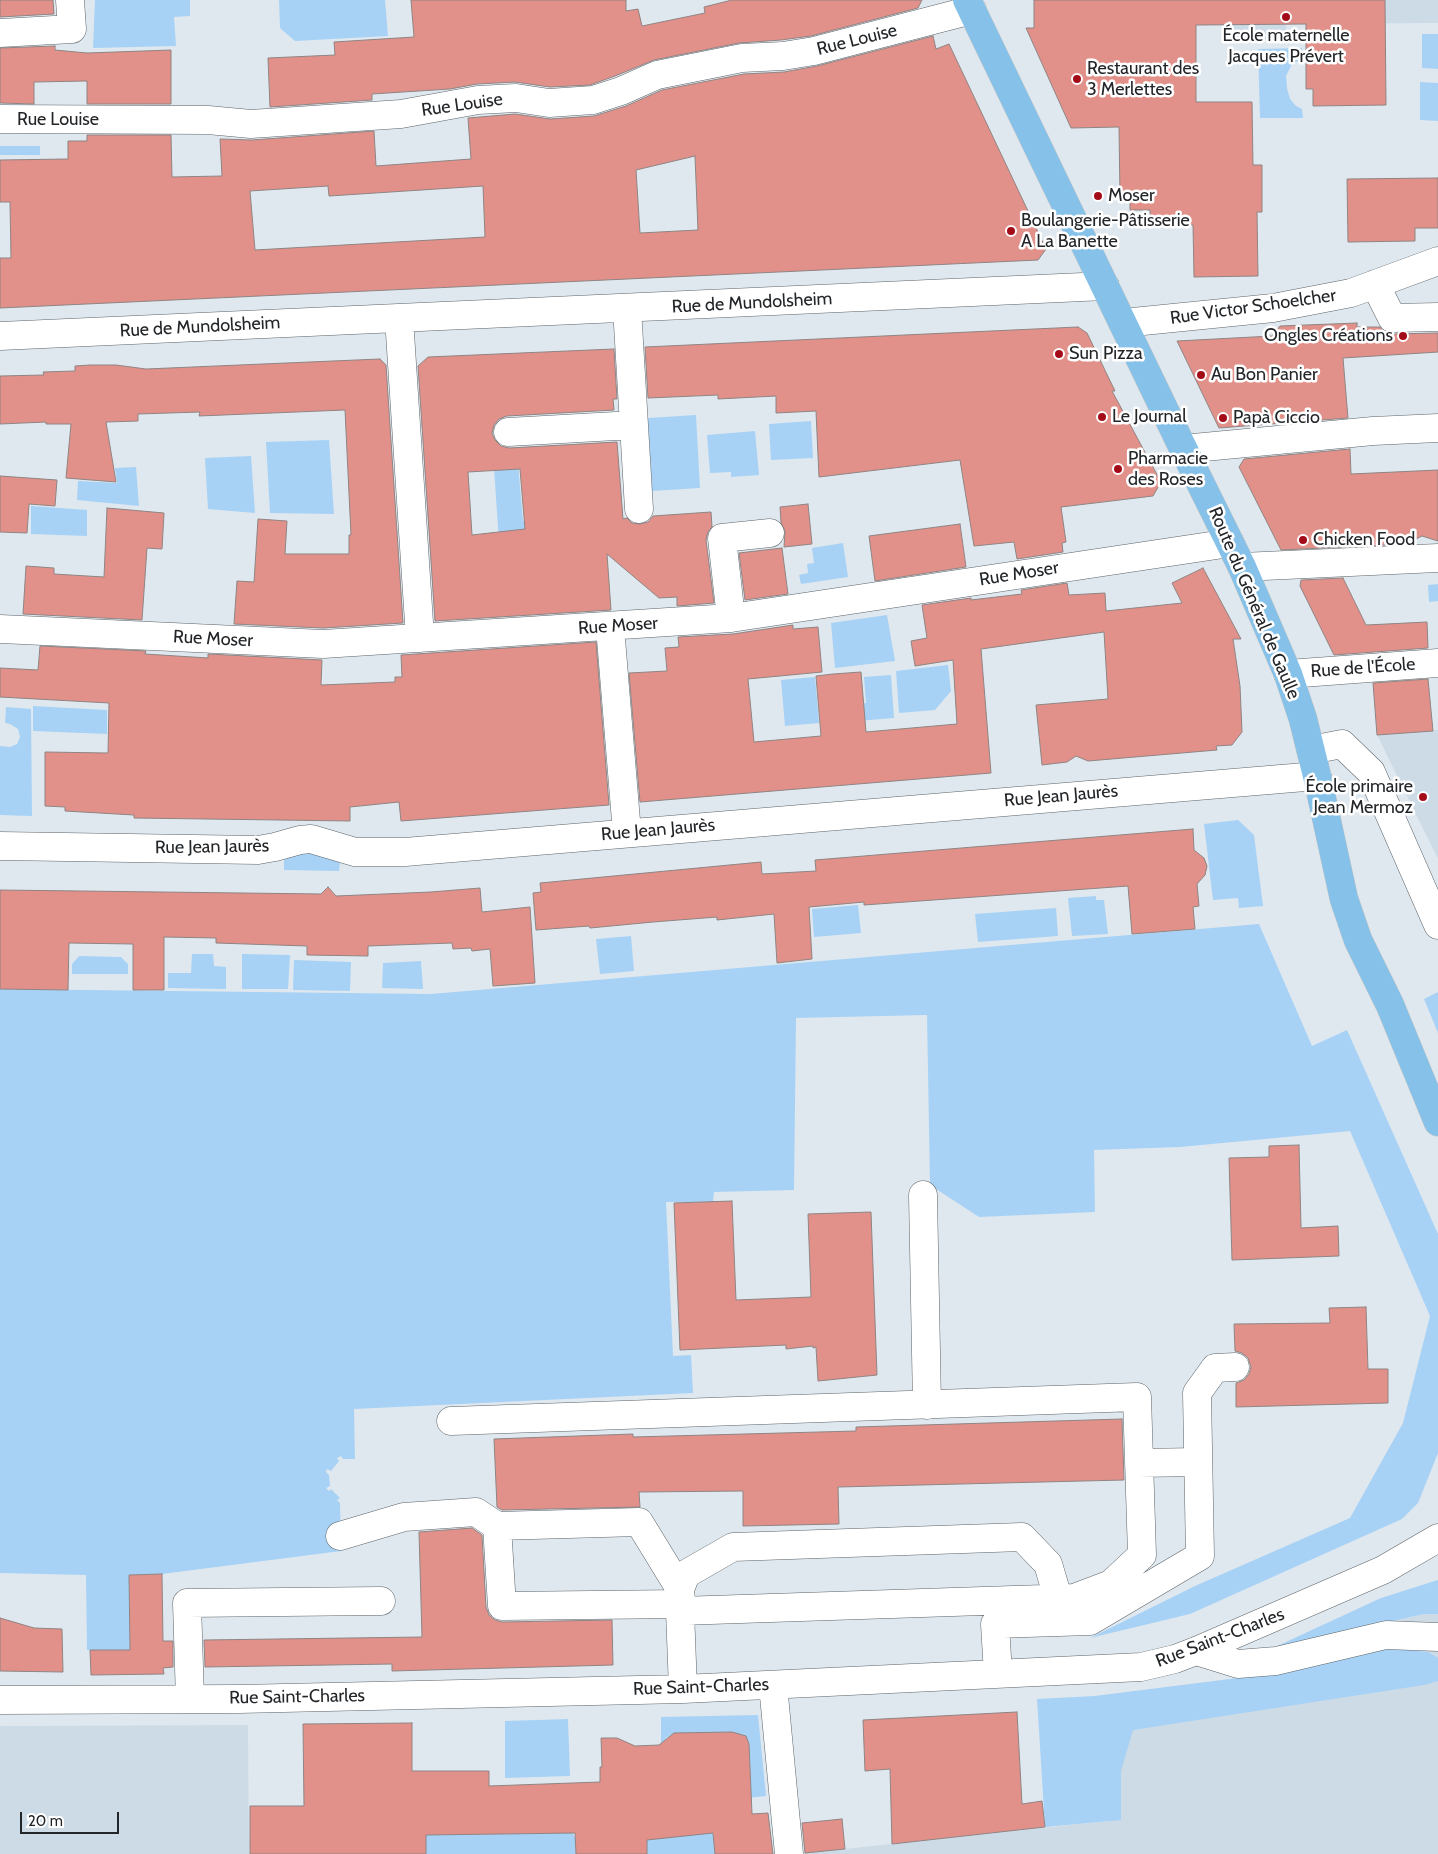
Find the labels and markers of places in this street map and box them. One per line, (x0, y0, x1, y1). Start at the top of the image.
marker: École maternelle Jacques Prévert (1280, 11, 1292, 23)
place label: École maternelle Jacques Prévert (1222, 25, 1350, 68)
place label: Restaurant des 3 Merlettes (1087, 58, 1199, 100)
marker: Restaurant des 3 Merlettes (1071, 73, 1083, 85)
place label: Moser (1108, 185, 1155, 207)
marker: Moser (1092, 190, 1104, 202)
place label: Boulangerie-Pâtisserie A La Banette (1021, 210, 1190, 252)
marker: Boulangerie-Pâtisserie A La Banette (1005, 225, 1017, 237)
place label: Ongles Créations (1264, 325, 1393, 347)
marker: Ongles Créations (1397, 330, 1409, 342)
place label: Sun Pizza (1069, 343, 1143, 365)
marker: Sun Pizza (1053, 348, 1065, 360)
place label: Au Bon Panier (1211, 364, 1318, 386)
marker: Au Bon Panier (1195, 369, 1207, 381)
place label: Le Journal (1112, 406, 1186, 428)
place label: Papà Ciccio (1233, 407, 1320, 429)
marker: Le Journal (1096, 411, 1108, 423)
marker: Papà Ciccio (1217, 412, 1229, 424)
place label: Pharmacie des Roses (1128, 448, 1208, 490)
marker: Pharmacie des Roses (1112, 463, 1124, 475)
place label: Chicken Food (1313, 529, 1415, 551)
marker: Chicken Food (1297, 534, 1309, 546)
place label: École primaire Jean Mermoz (1306, 776, 1413, 819)
marker: École primaire Jean Mermoz (1417, 791, 1429, 803)

